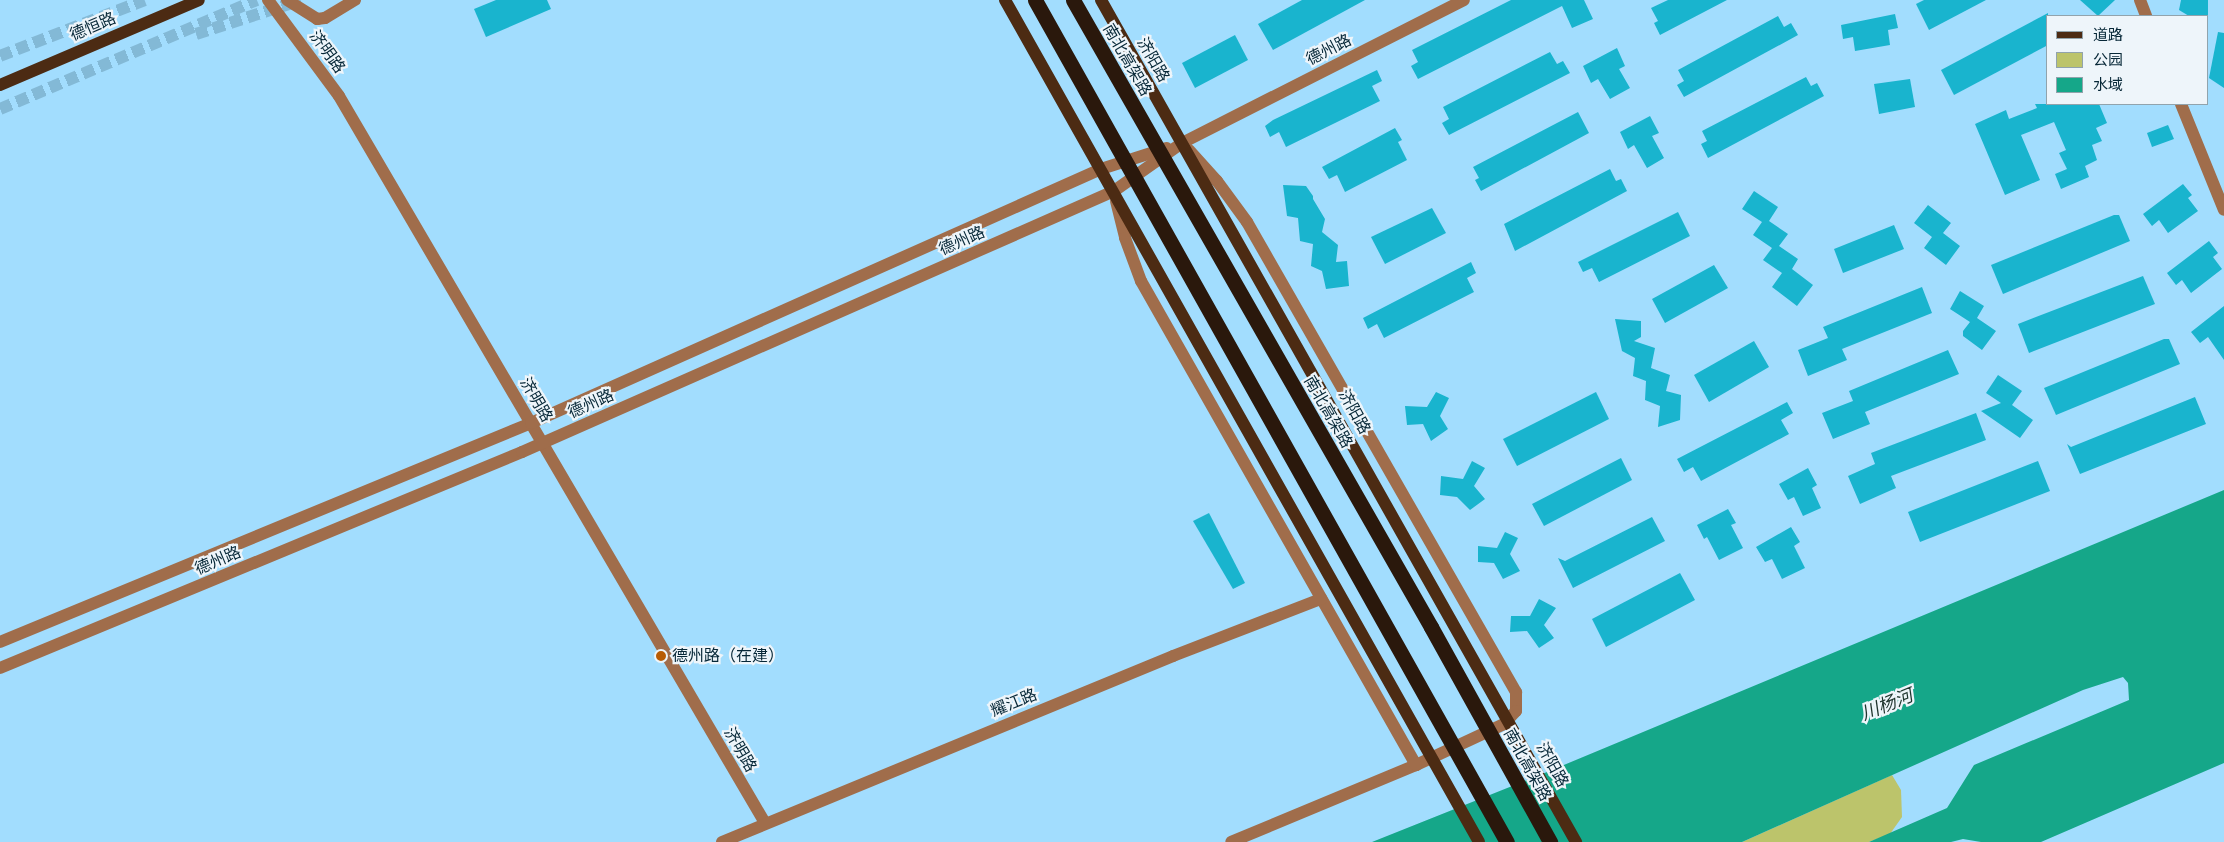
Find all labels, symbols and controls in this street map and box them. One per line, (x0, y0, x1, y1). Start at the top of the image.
street label: 德恒路 (67, 9, 119, 45)
legend (2046, 15, 2209, 105)
street label: 南北高架路 (1099, 21, 1155, 99)
text: 道路 (2093, 24, 2123, 45)
street label: 济明路 (305, 27, 349, 77)
street label: 德州路 (1303, 31, 1355, 69)
street label: 济阳路 (1133, 34, 1173, 86)
text: 公园 (2093, 49, 2123, 70)
text: 水域 (2093, 74, 2123, 95)
street label: 德州路 (936, 222, 988, 260)
street label: 南北高架路 (1300, 373, 1356, 451)
street label: 济明路 (516, 374, 556, 426)
street label: 德州路 (565, 385, 617, 423)
street label: 济阳路 (1334, 386, 1374, 438)
street label: 德州路 (192, 543, 244, 579)
place label: 德州路（在建） (672, 646, 784, 666)
marker: 德州路（在建） (654, 649, 668, 663)
street label: 耀江路 (988, 685, 1040, 721)
water label: 川杨河 (1858, 685, 1916, 725)
street label: 济明路 (720, 724, 760, 776)
street label: 南北高架路 (1499, 725, 1555, 805)
street label: 济阳路 (1532, 739, 1572, 791)

